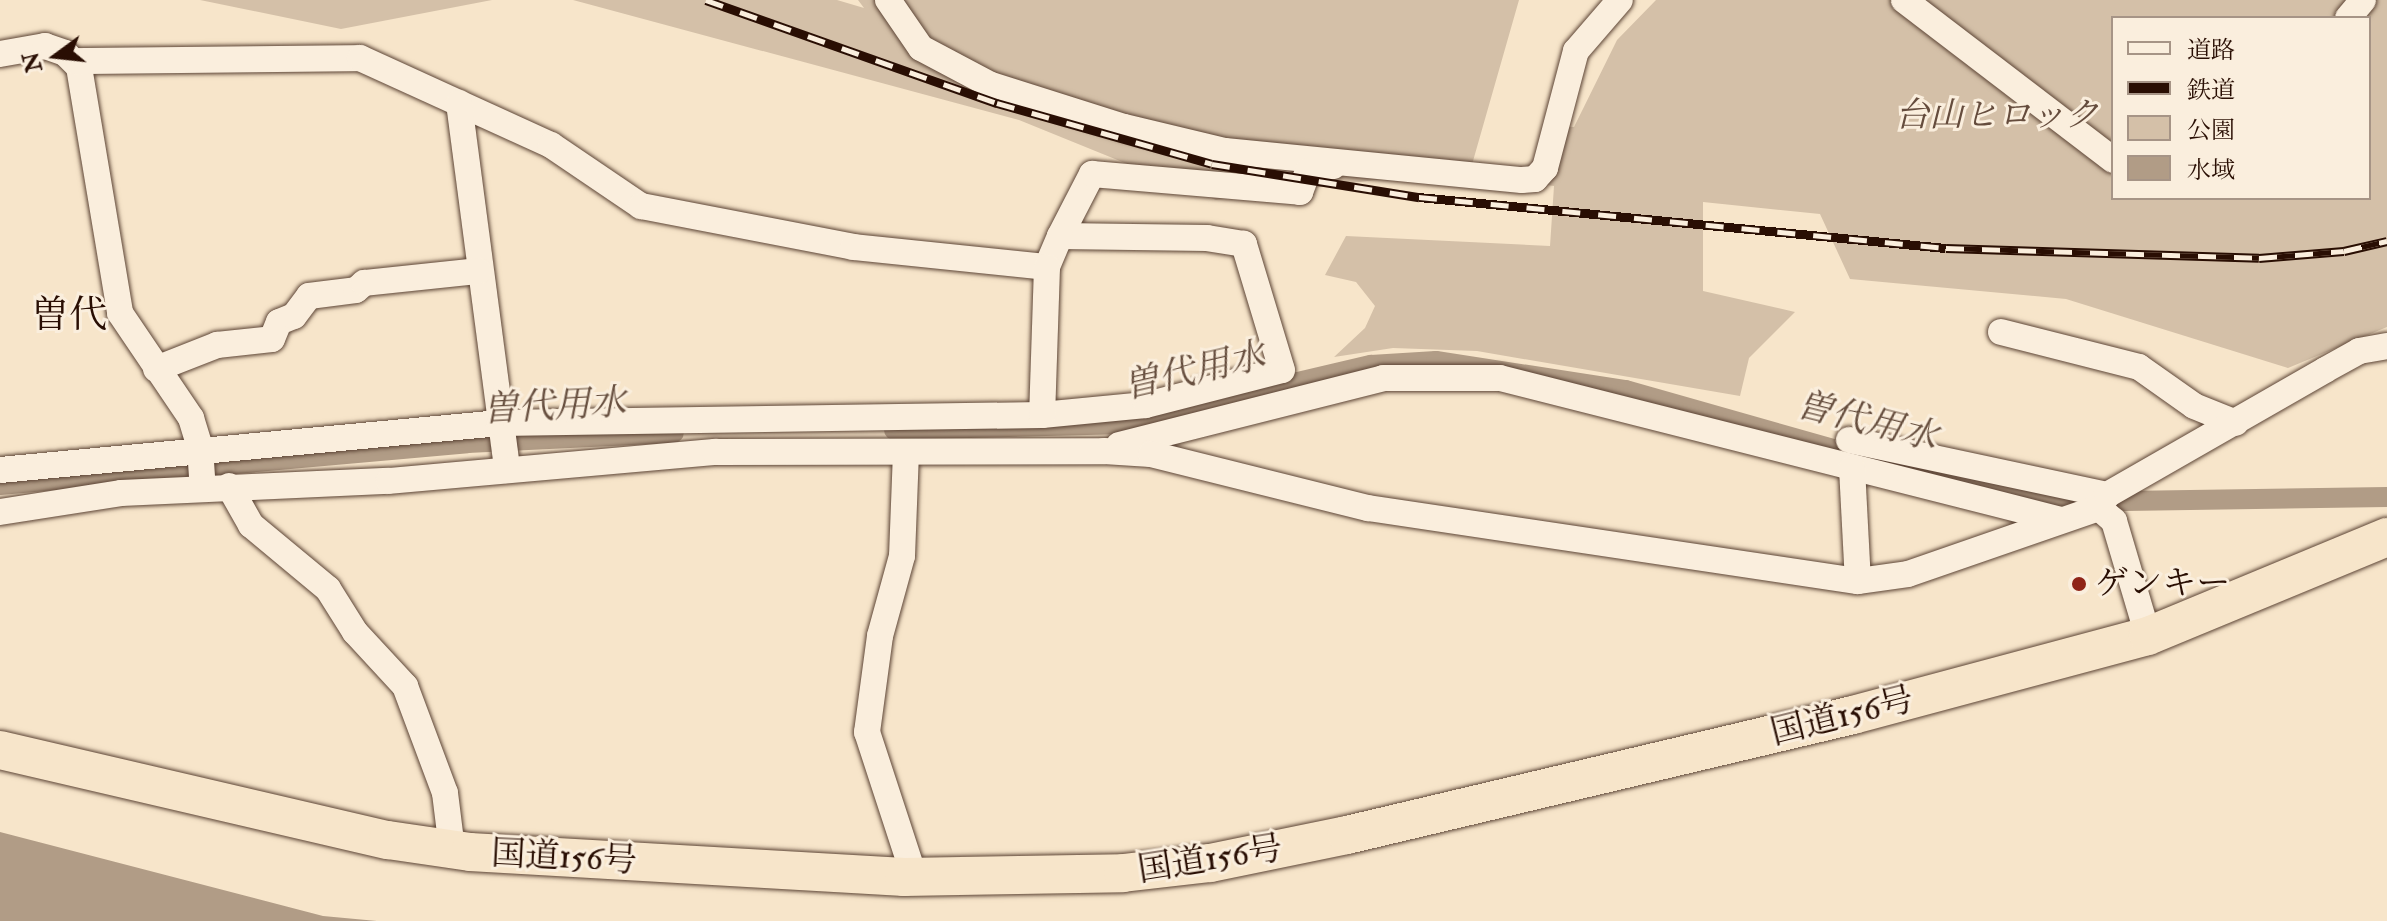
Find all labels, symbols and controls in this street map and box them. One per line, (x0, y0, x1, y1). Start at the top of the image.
north arrow (16, 16, 96, 96)
legend (2111, 16, 2371, 200)
text: 道路 (2187, 35, 2235, 66)
text: N (17, 49, 49, 75)
text: 鉄道 (2187, 75, 2235, 106)
park label: 台山ヒロック (1895, 96, 2099, 136)
text: 公園 (2187, 115, 2235, 146)
text: 水域 (2187, 155, 2235, 186)
district label: 曽代 (31, 293, 107, 339)
water label: 曽代用水 (1119, 334, 1269, 408)
water label: 曽代用水 (481, 381, 627, 431)
water label: 曽代用水 (1792, 383, 1942, 459)
place label: ゲンキー (2095, 564, 2231, 604)
marker: ゲンキー (2070, 575, 2088, 593)
street label: 国道156号 (1766, 679, 1918, 753)
street label: 国道156号 (1135, 827, 1285, 891)
street label: 国道156号 (490, 833, 638, 881)

